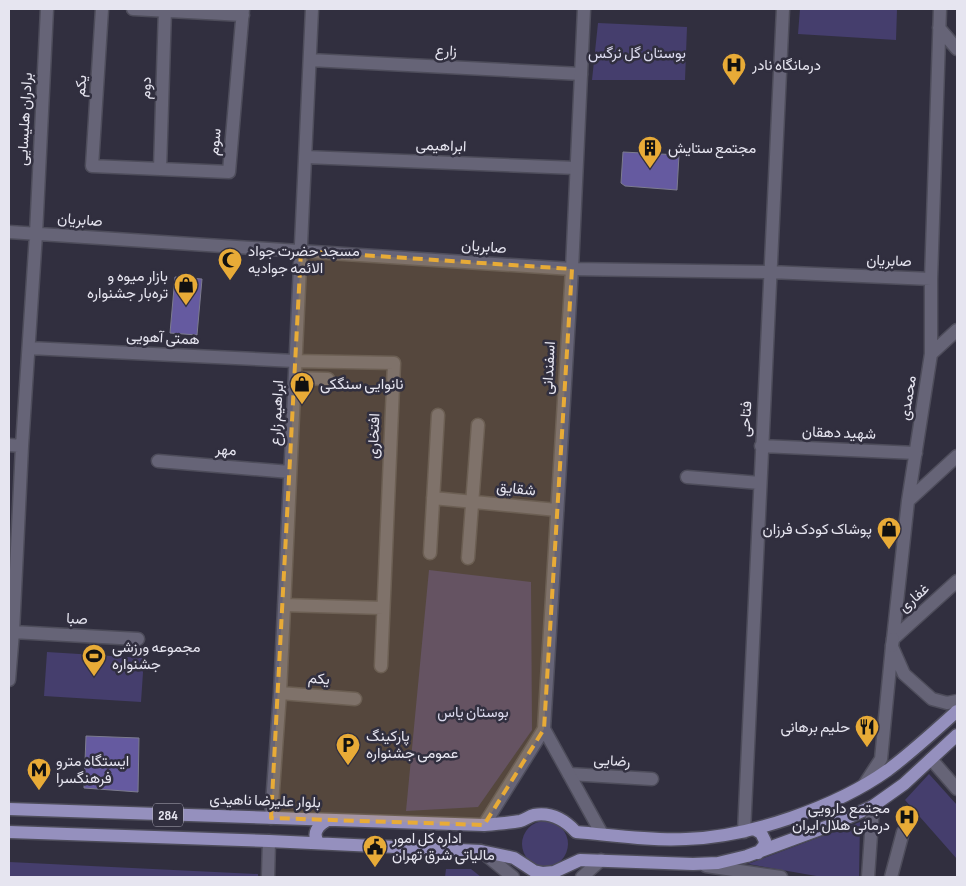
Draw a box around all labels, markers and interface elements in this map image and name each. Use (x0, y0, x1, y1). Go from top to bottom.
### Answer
street label: زارع (434, 41, 457, 62)
park label: بوستان گل نرگس (588, 44, 686, 63)
hospital icon: درمانگاه نادر (721, 52, 747, 86)
place label: درمانگاه نادر (751, 56, 821, 75)
street label: برادران هلیسایی (13, 72, 37, 166)
street label: یکم (71, 74, 91, 98)
street label: دوم (136, 76, 156, 100)
street label: سوم (204, 127, 226, 156)
building icon: مجتمع ستایش (637, 135, 663, 169)
street label: ابراهیمی (415, 136, 467, 156)
place label: مجتمع ستایش (668, 139, 756, 159)
street label: صابریان (57, 209, 103, 231)
street label: صابریان (461, 236, 507, 258)
place label: مسجد حضرت جواد الائمه جوادیه (248, 242, 360, 278)
mosque icon: مسجد حضرت جواد الائمه جوادیه (217, 247, 243, 281)
street label: صابریان (866, 251, 912, 271)
place label: بازار میوه و تره‌بار جشنواره (87, 267, 168, 303)
shop icon: بازار میوه و تره‌بار جشنواره (173, 272, 199, 306)
street label: همتی آهویی (126, 327, 200, 349)
street label: اسفندانی (538, 341, 560, 395)
shop icon: نانوایی سنگکی (289, 371, 315, 405)
street label: محمدی (895, 374, 921, 422)
place label: نانوایی سنگکی (320, 375, 403, 394)
street label: ابراهیم زارع (266, 380, 289, 446)
street label: فتاحی (736, 400, 756, 438)
street label: افتخاری (364, 413, 384, 459)
street label: شهید دهقان (802, 422, 877, 444)
street label: مهر (214, 440, 237, 460)
street label: شقایق (495, 477, 537, 501)
shop icon: پوشاک کودک فرزان (876, 516, 902, 550)
place label: پوشاک کودک فرزان (763, 520, 872, 539)
street label: غفاری (895, 579, 933, 617)
street label: صبا (66, 609, 88, 629)
place label: مجموعه ورزشی جشنواره (112, 638, 201, 674)
sports icon: مجموعه ورزشی جشنواره (81, 643, 107, 677)
street label: یکم (307, 669, 331, 689)
park label: بوستان یاس (437, 703, 509, 722)
restaurant icon: حلیم برهانی (854, 714, 880, 748)
place label: حلیم برهانی (780, 718, 850, 737)
place label: پارکینگ عمومی جشنواره (366, 727, 459, 763)
parking icon: پارکینگ عمومی جشنواره (335, 732, 361, 766)
street label: رضایی (593, 751, 631, 771)
place label: ایستگاه مترو فرهنگسرا (56, 752, 129, 788)
metro station icon: ایستگاه مترو فرهنگسرا (26, 757, 52, 791)
street label: بلوار علیرضا ناهیدی (209, 790, 321, 812)
place label: مجتمع دارویی درمانی هلال ایران (792, 799, 890, 835)
road number: 284 (153, 804, 183, 826)
hospital icon: مجتمع دارویی درمانی هلال ایران (894, 804, 920, 838)
place label: اداره کل امور مالیاتی شرق تهران (391, 829, 495, 865)
public building icon: اداره کل امور مالیاتی شرق تهران (362, 834, 388, 868)

